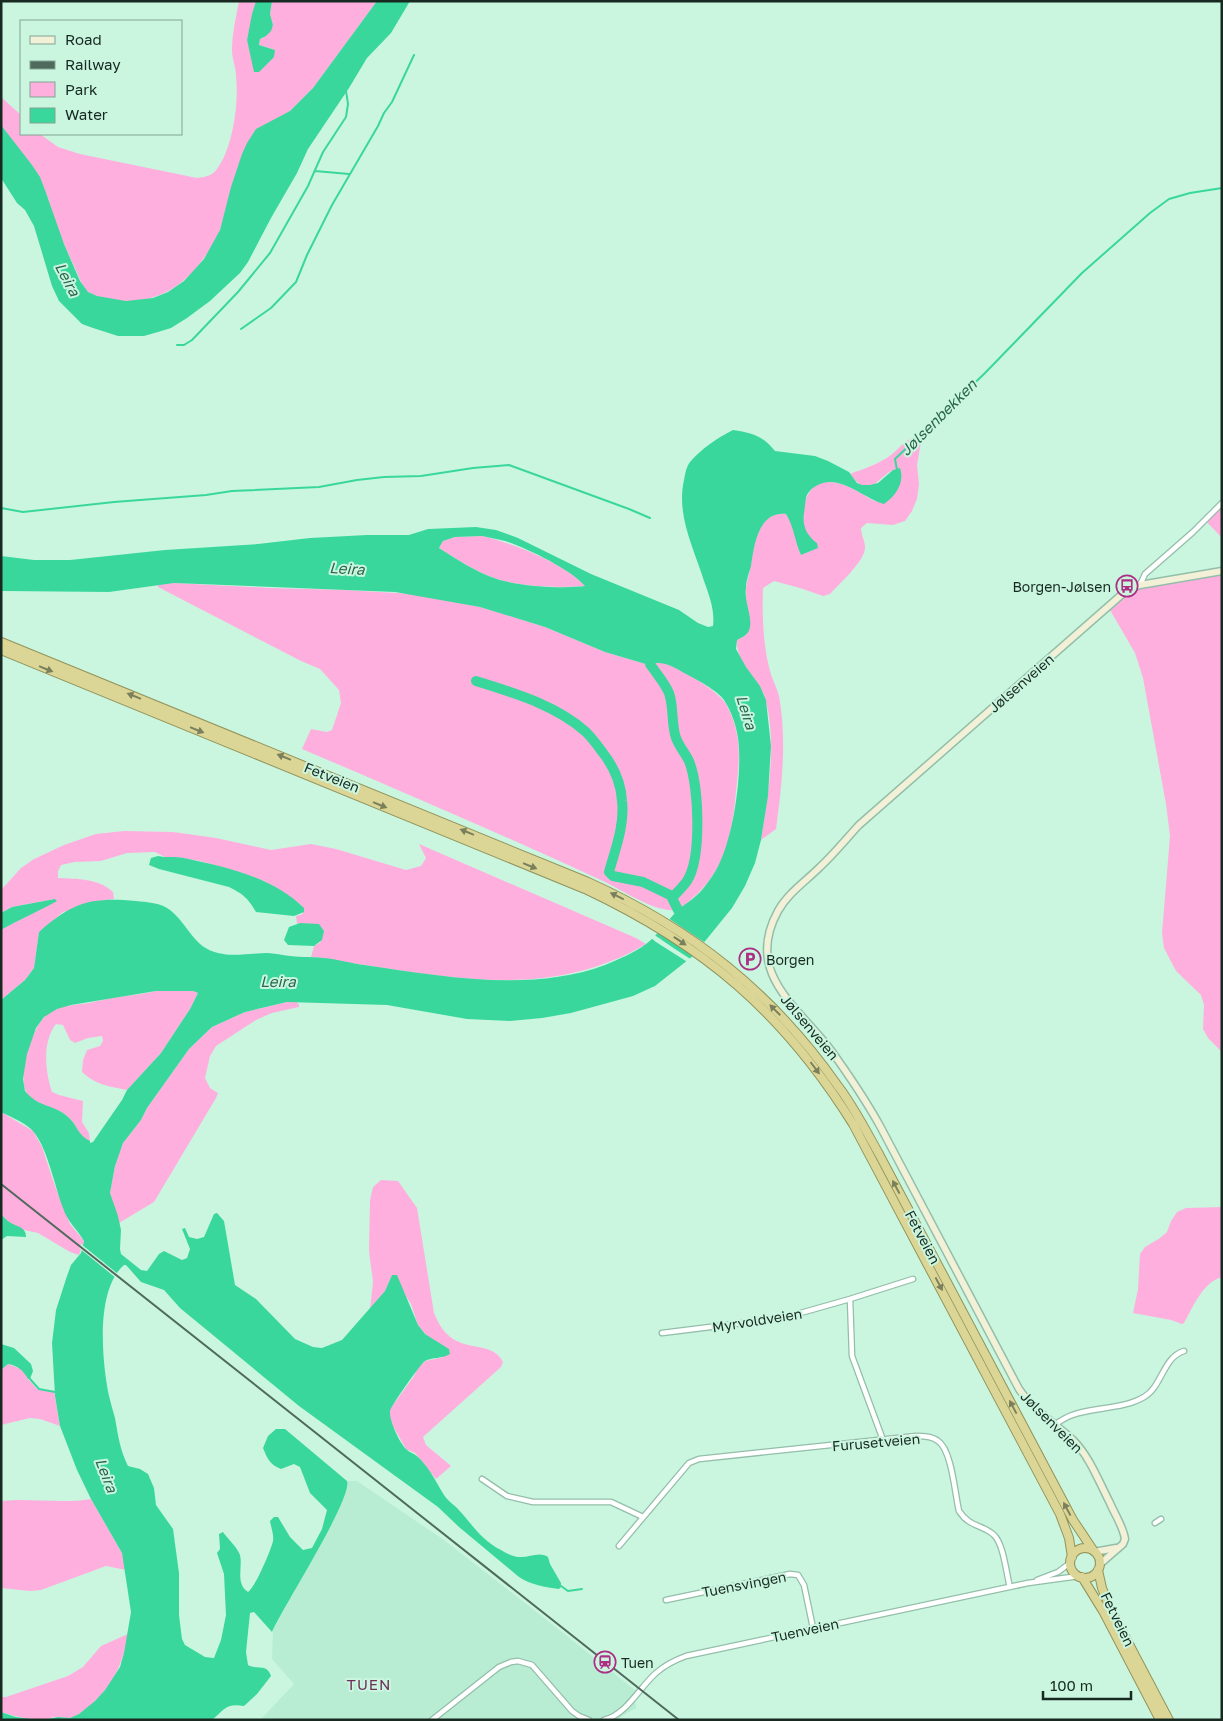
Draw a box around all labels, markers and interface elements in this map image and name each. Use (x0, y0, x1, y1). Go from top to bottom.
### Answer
legend (20, 20, 182, 135)
text: Road (65, 30, 102, 48)
text: Railway (65, 55, 121, 73)
text: Park (65, 80, 98, 98)
text: Water (65, 105, 108, 123)
water label: Leira (52, 259, 84, 299)
water label: Jølsenbekken (896, 375, 980, 459)
water label: Leira (329, 558, 366, 578)
bus stop icon: Borgen-Jølsen (1115, 574, 1139, 598)
place label: Borgen-Jølsen (1012, 578, 1111, 595)
street label: Jølsenveien (985, 650, 1057, 716)
one-way arrow (39, 666, 54, 673)
one-way arrow (126, 692, 141, 700)
water label: Leira (733, 692, 761, 732)
one-way arrow (190, 726, 205, 734)
one-way arrow (277, 753, 291, 761)
street label: Fetveien (302, 758, 362, 796)
one-way arrow (373, 801, 388, 809)
one-way arrow (459, 828, 474, 836)
one-way arrow (523, 863, 537, 871)
one-way arrow (609, 891, 624, 900)
one-way arrow (673, 936, 687, 946)
parking icon: Borgen (738, 947, 762, 971)
place label: Borgen (766, 951, 814, 968)
water label: Leira (260, 972, 296, 990)
street label: Jølsenveien (778, 991, 842, 1063)
one-way arrow (770, 1004, 782, 1016)
one-way arrow (809, 1061, 820, 1074)
one-way arrow (892, 1179, 900, 1194)
street label: Fetveien (902, 1207, 944, 1267)
one-way arrow (935, 1277, 943, 1292)
street label: Myrvoldveien (711, 1304, 803, 1336)
street label: Jølsenveien (1017, 1387, 1087, 1457)
one-way arrow (1009, 1401, 1018, 1414)
street label: Furusetveien (831, 1430, 921, 1454)
water label: Leira (92, 1455, 122, 1495)
one-way arrow (1063, 1502, 1071, 1516)
street label: Tuensvingen (700, 1567, 788, 1601)
street label: Fetveien (1098, 1589, 1138, 1649)
street label: Tuenveien (770, 1615, 840, 1645)
station icon: Tuen (593, 1650, 617, 1674)
place label: Tuen (621, 1654, 654, 1671)
scale bar (1043, 1668, 1130, 1700)
district label: TUEN (347, 1675, 391, 1693)
text: 100 m (1050, 1676, 1093, 1694)

